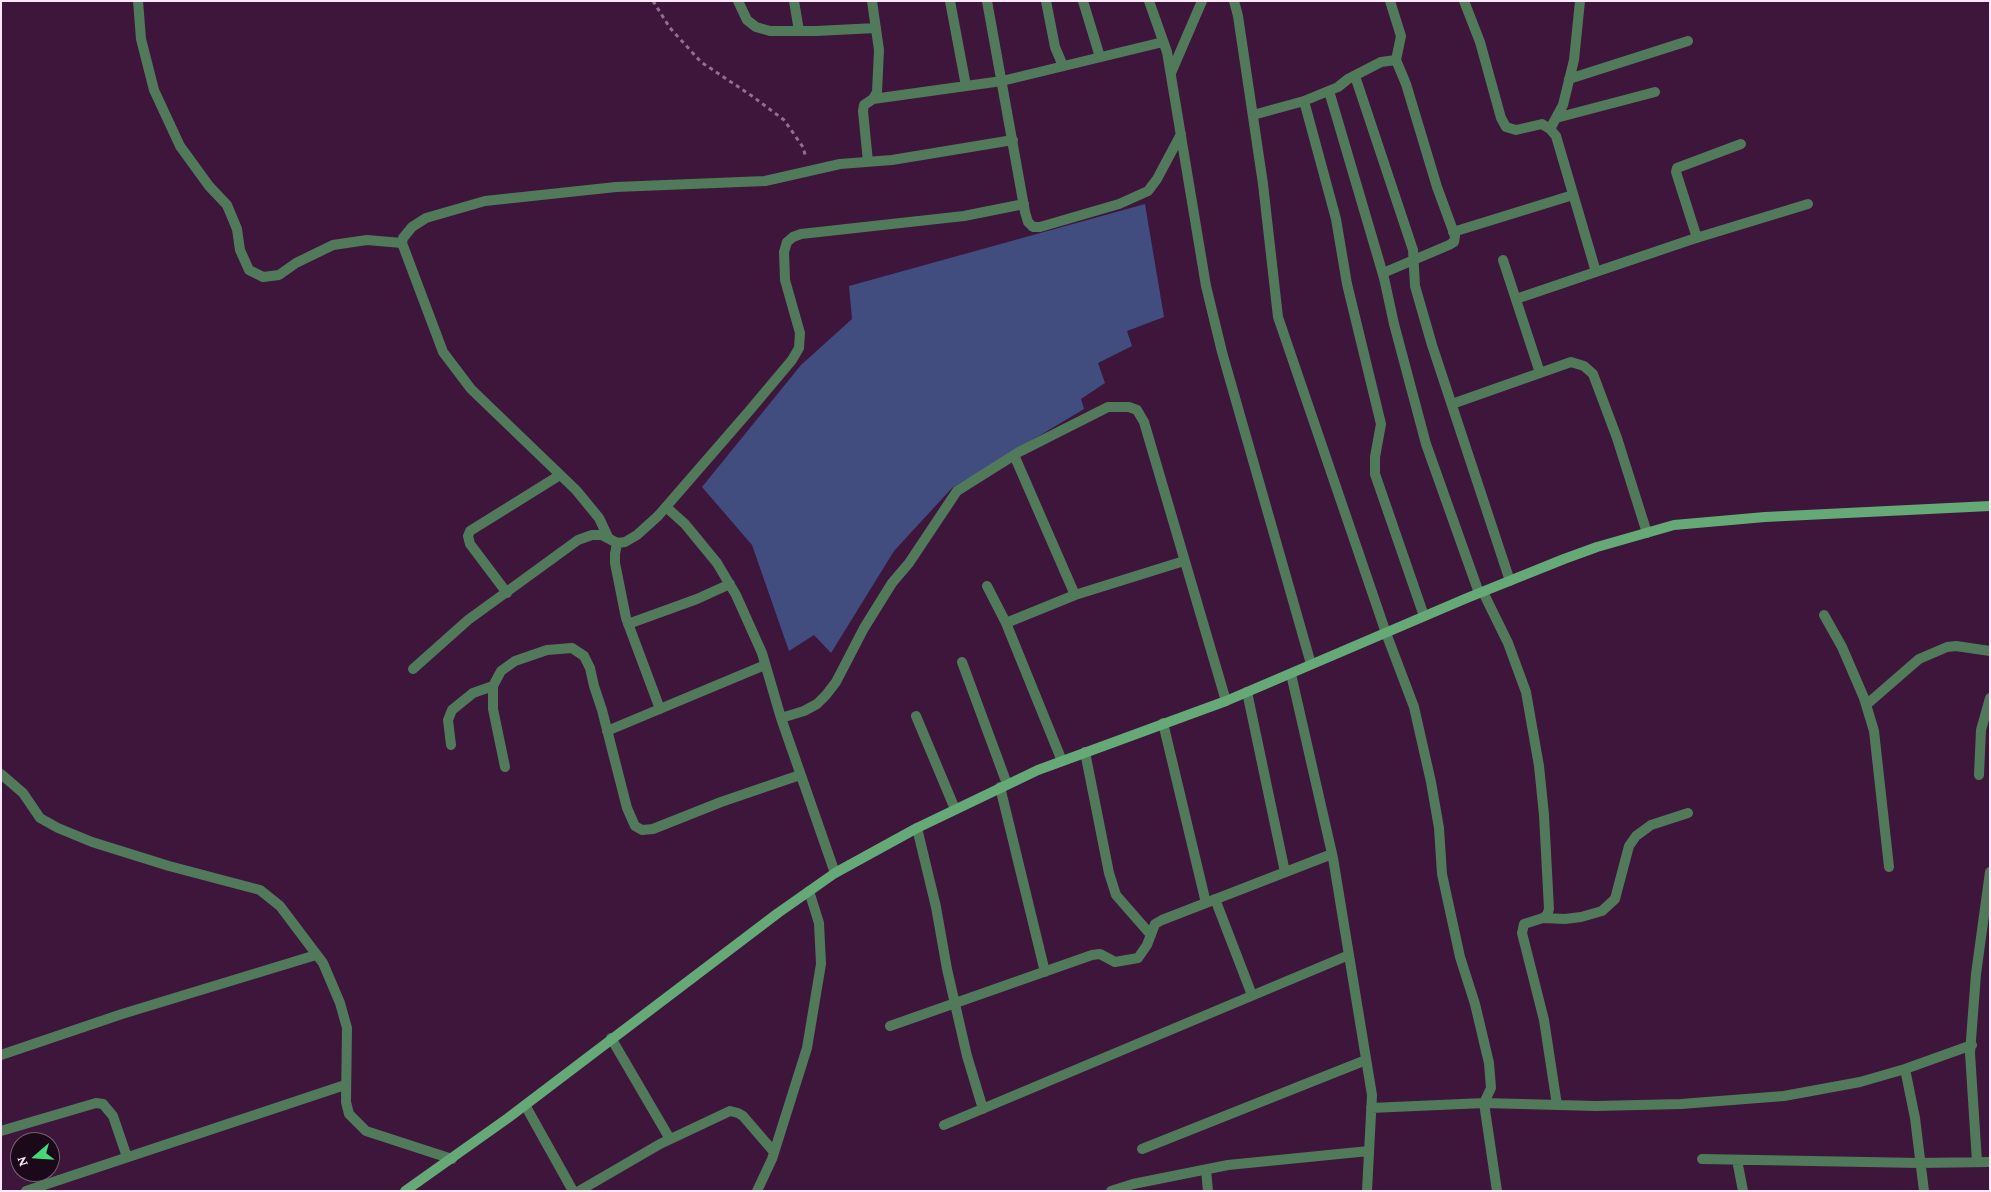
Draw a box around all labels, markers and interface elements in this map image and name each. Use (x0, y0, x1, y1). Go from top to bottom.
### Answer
north arrow (10, 1132, 60, 1182)
text: N (13, 1154, 31, 1169)

